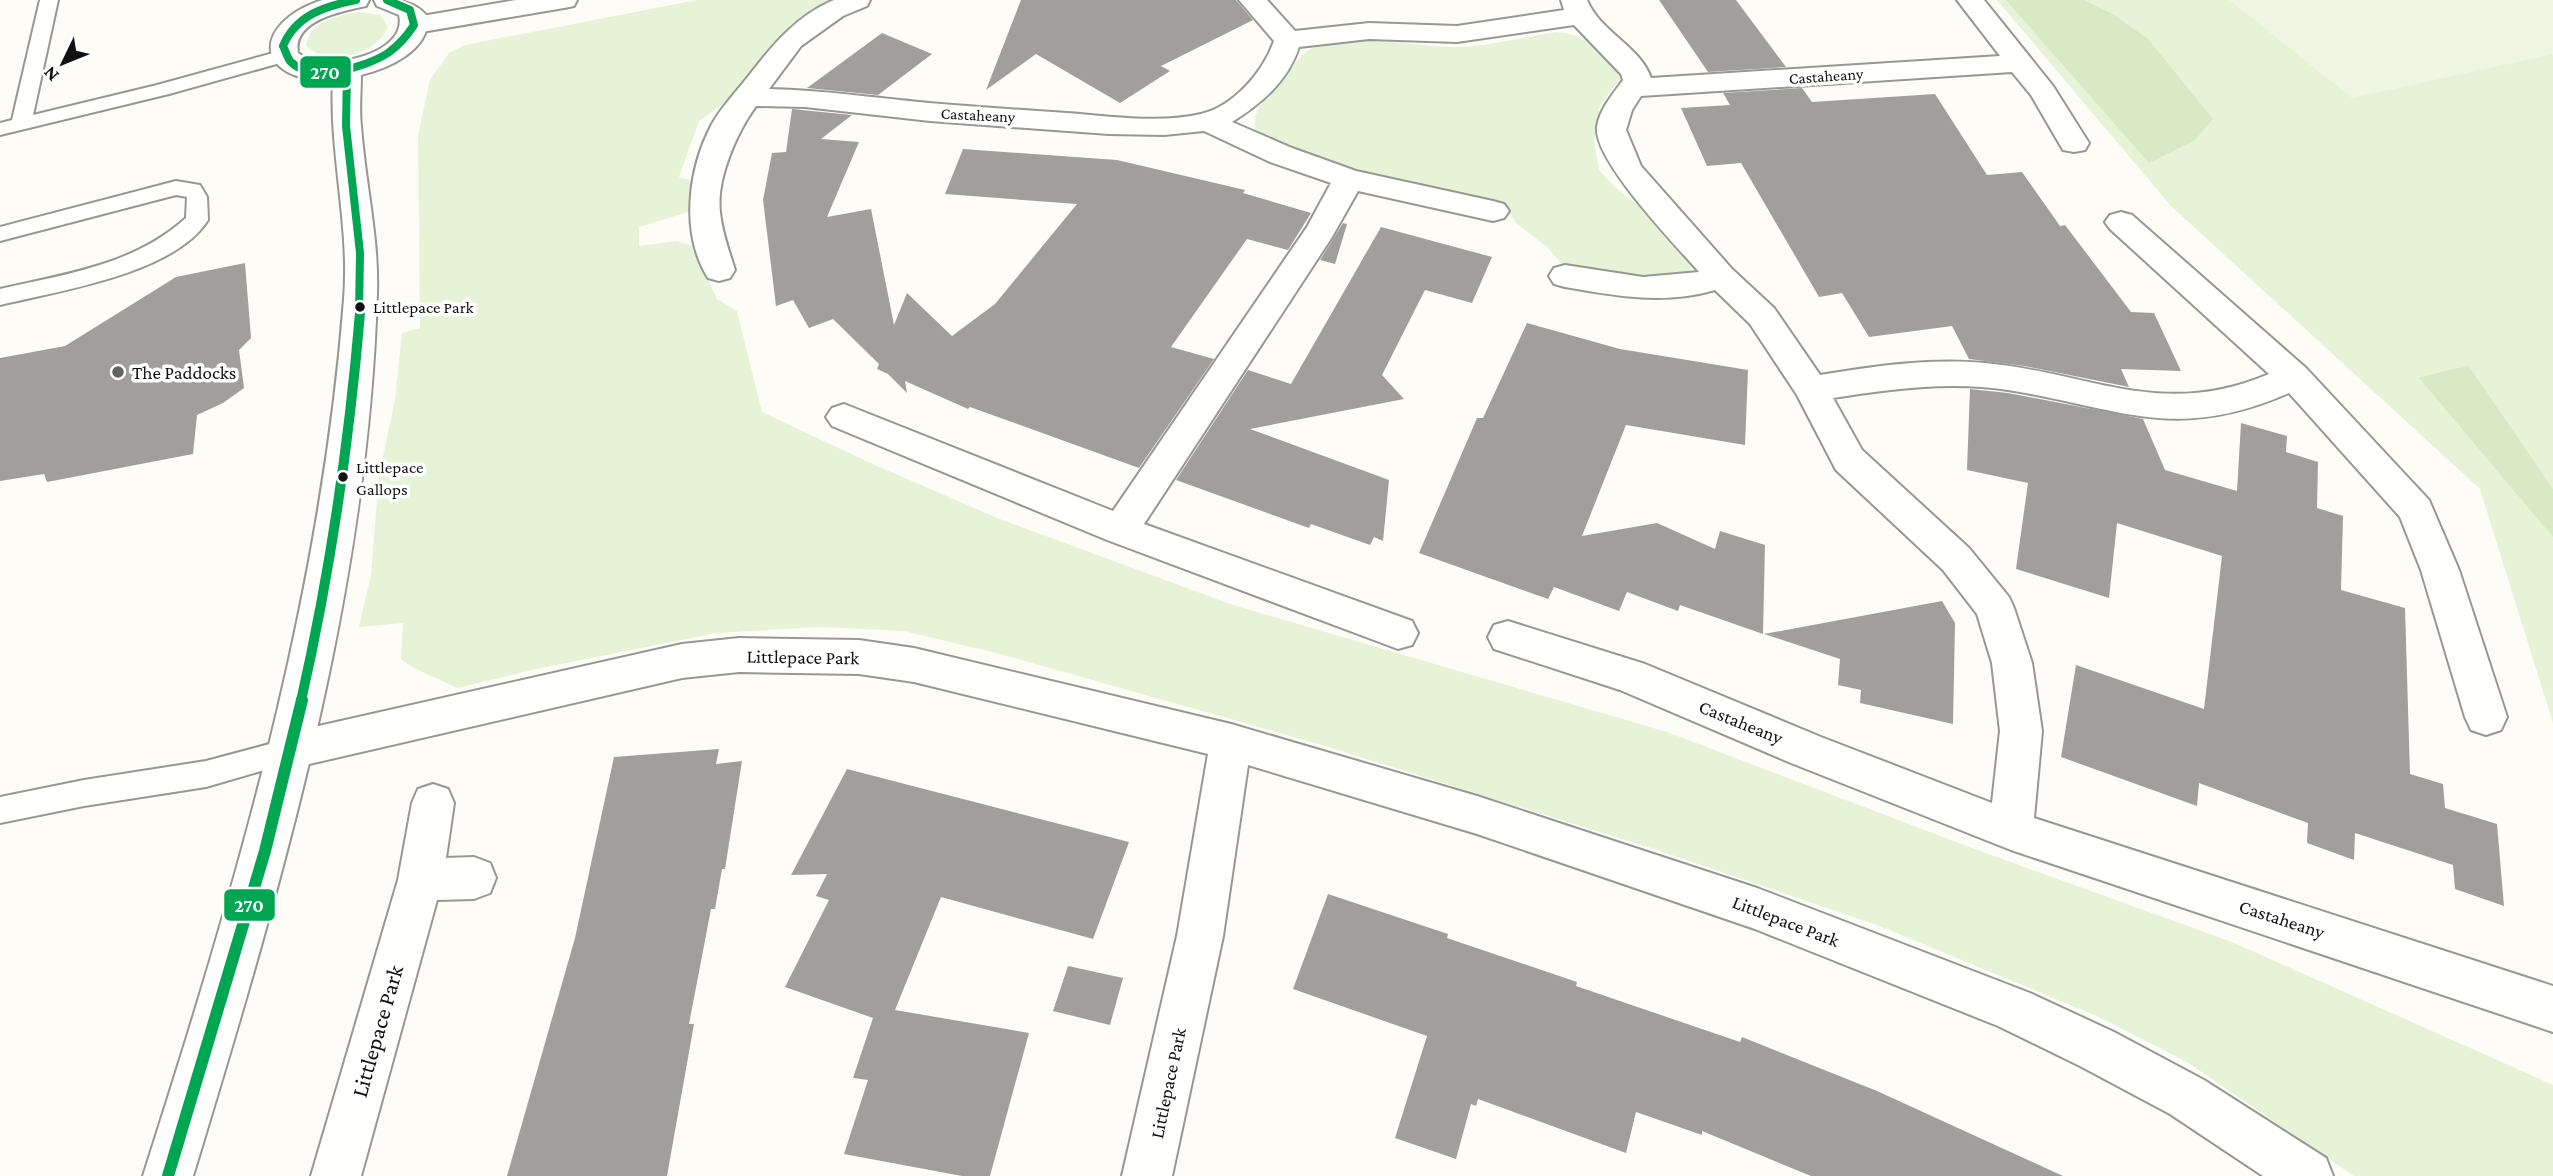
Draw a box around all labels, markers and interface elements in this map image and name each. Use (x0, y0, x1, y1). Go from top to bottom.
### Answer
north arrow (28, 28, 98, 98)
line badge: 270 (299, 55, 352, 89)
text: N (39, 62, 63, 86)
text: 270 (310, 62, 340, 83)
street label: Castaheany (1788, 65, 1865, 88)
street label: Castaheany (940, 105, 1016, 126)
place label: Littlepace Park (373, 298, 475, 317)
marker: Littlepace Park (353, 300, 367, 314)
place label: The Paddocks (132, 362, 236, 383)
marker: The Paddocks (110, 364, 126, 380)
place label: Littlepace Gallops (356, 458, 423, 499)
marker: Littlepace Gallops (336, 470, 350, 484)
street label: Littlepace Park (747, 646, 860, 668)
street label: Castaheany (1696, 696, 1786, 748)
line badge: 270 (223, 888, 276, 922)
street label: Littlepace Park (1730, 891, 1843, 951)
text: 270 (234, 895, 264, 916)
street label: Castaheany (2237, 895, 2328, 943)
street label: Littlepace Park (346, 962, 408, 1100)
street label: Littlepace Park (1146, 1025, 1190, 1140)

